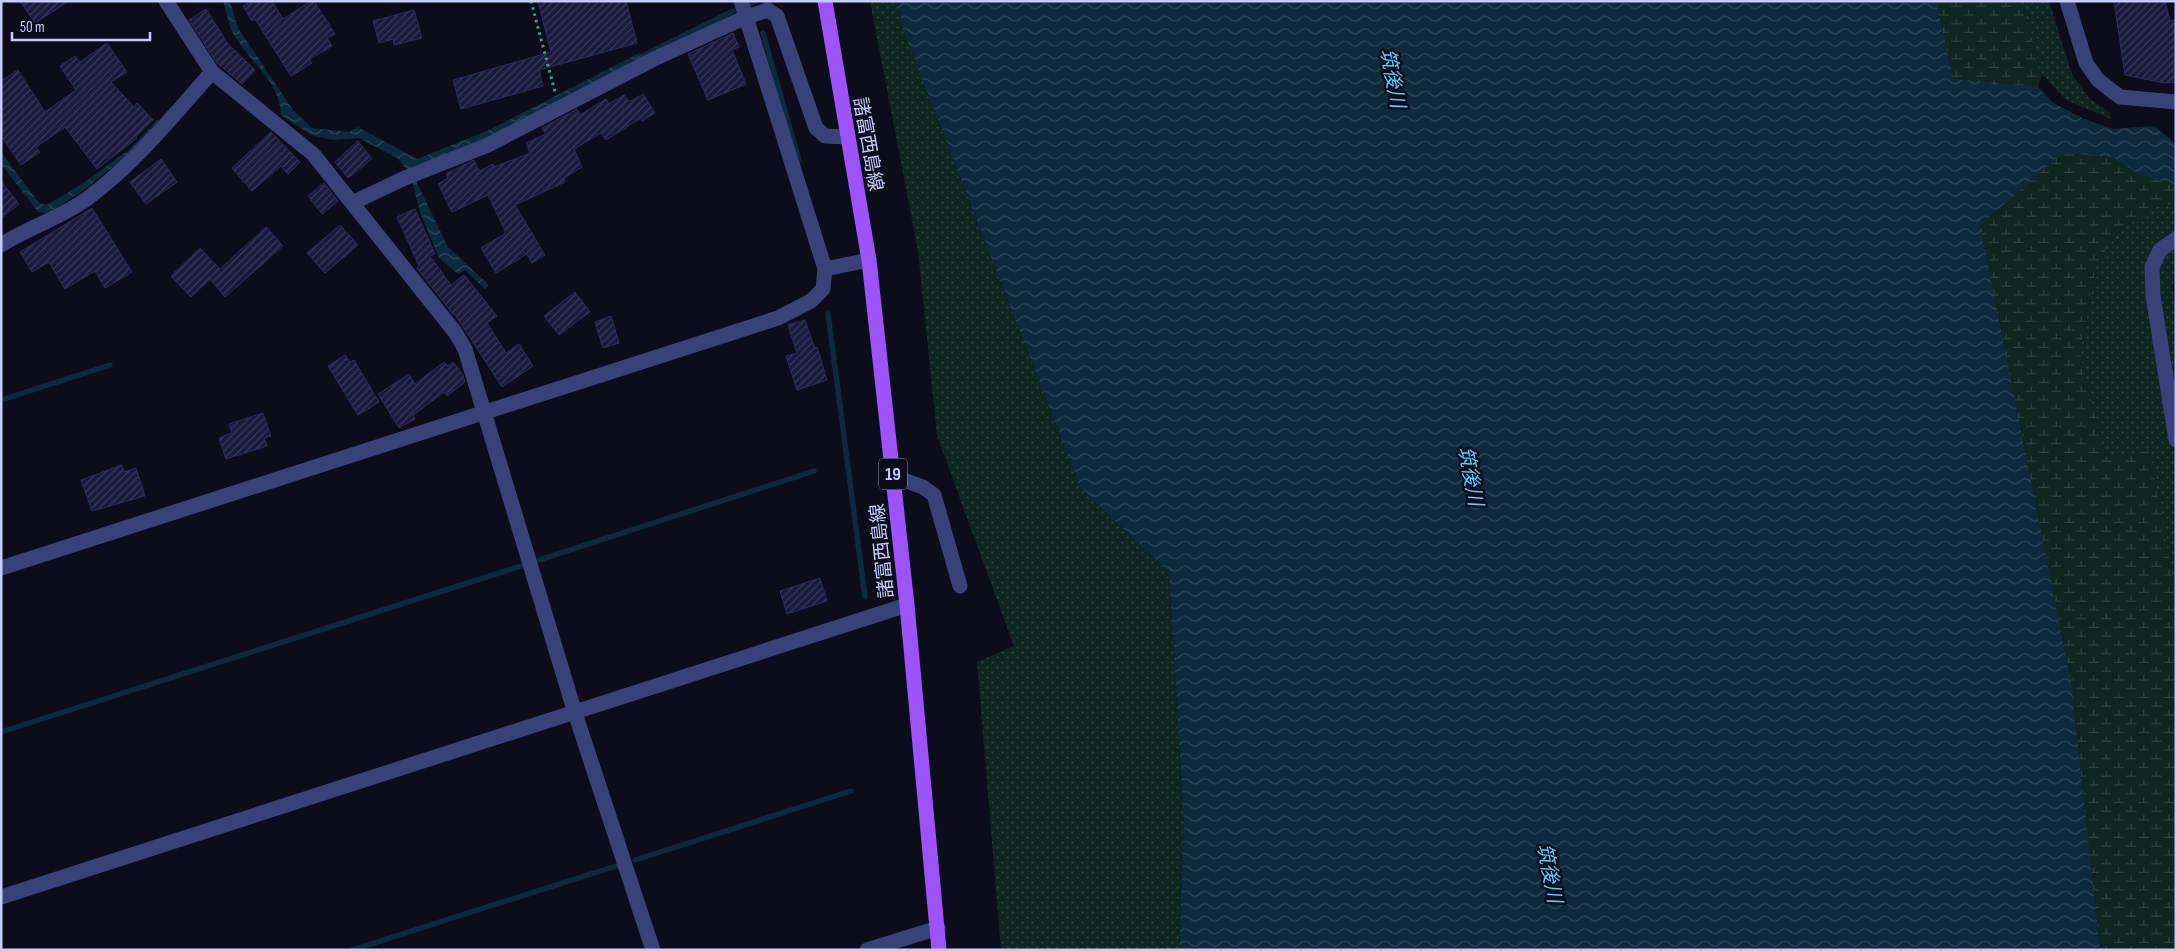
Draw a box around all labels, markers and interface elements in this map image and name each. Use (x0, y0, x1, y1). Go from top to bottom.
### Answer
scale bar (12, 10, 150, 42)
text: 50 m (20, 18, 45, 37)
water label: 筑後川 (1375, 46, 1410, 112)
street label: 諸富西島線 (848, 95, 887, 193)
water label: 筑後川 (1453, 444, 1488, 510)
road number: 19 (879, 458, 907, 489)
street label: 諸富西島線 (866, 502, 899, 599)
water label: 筑後川 (1532, 841, 1567, 907)

